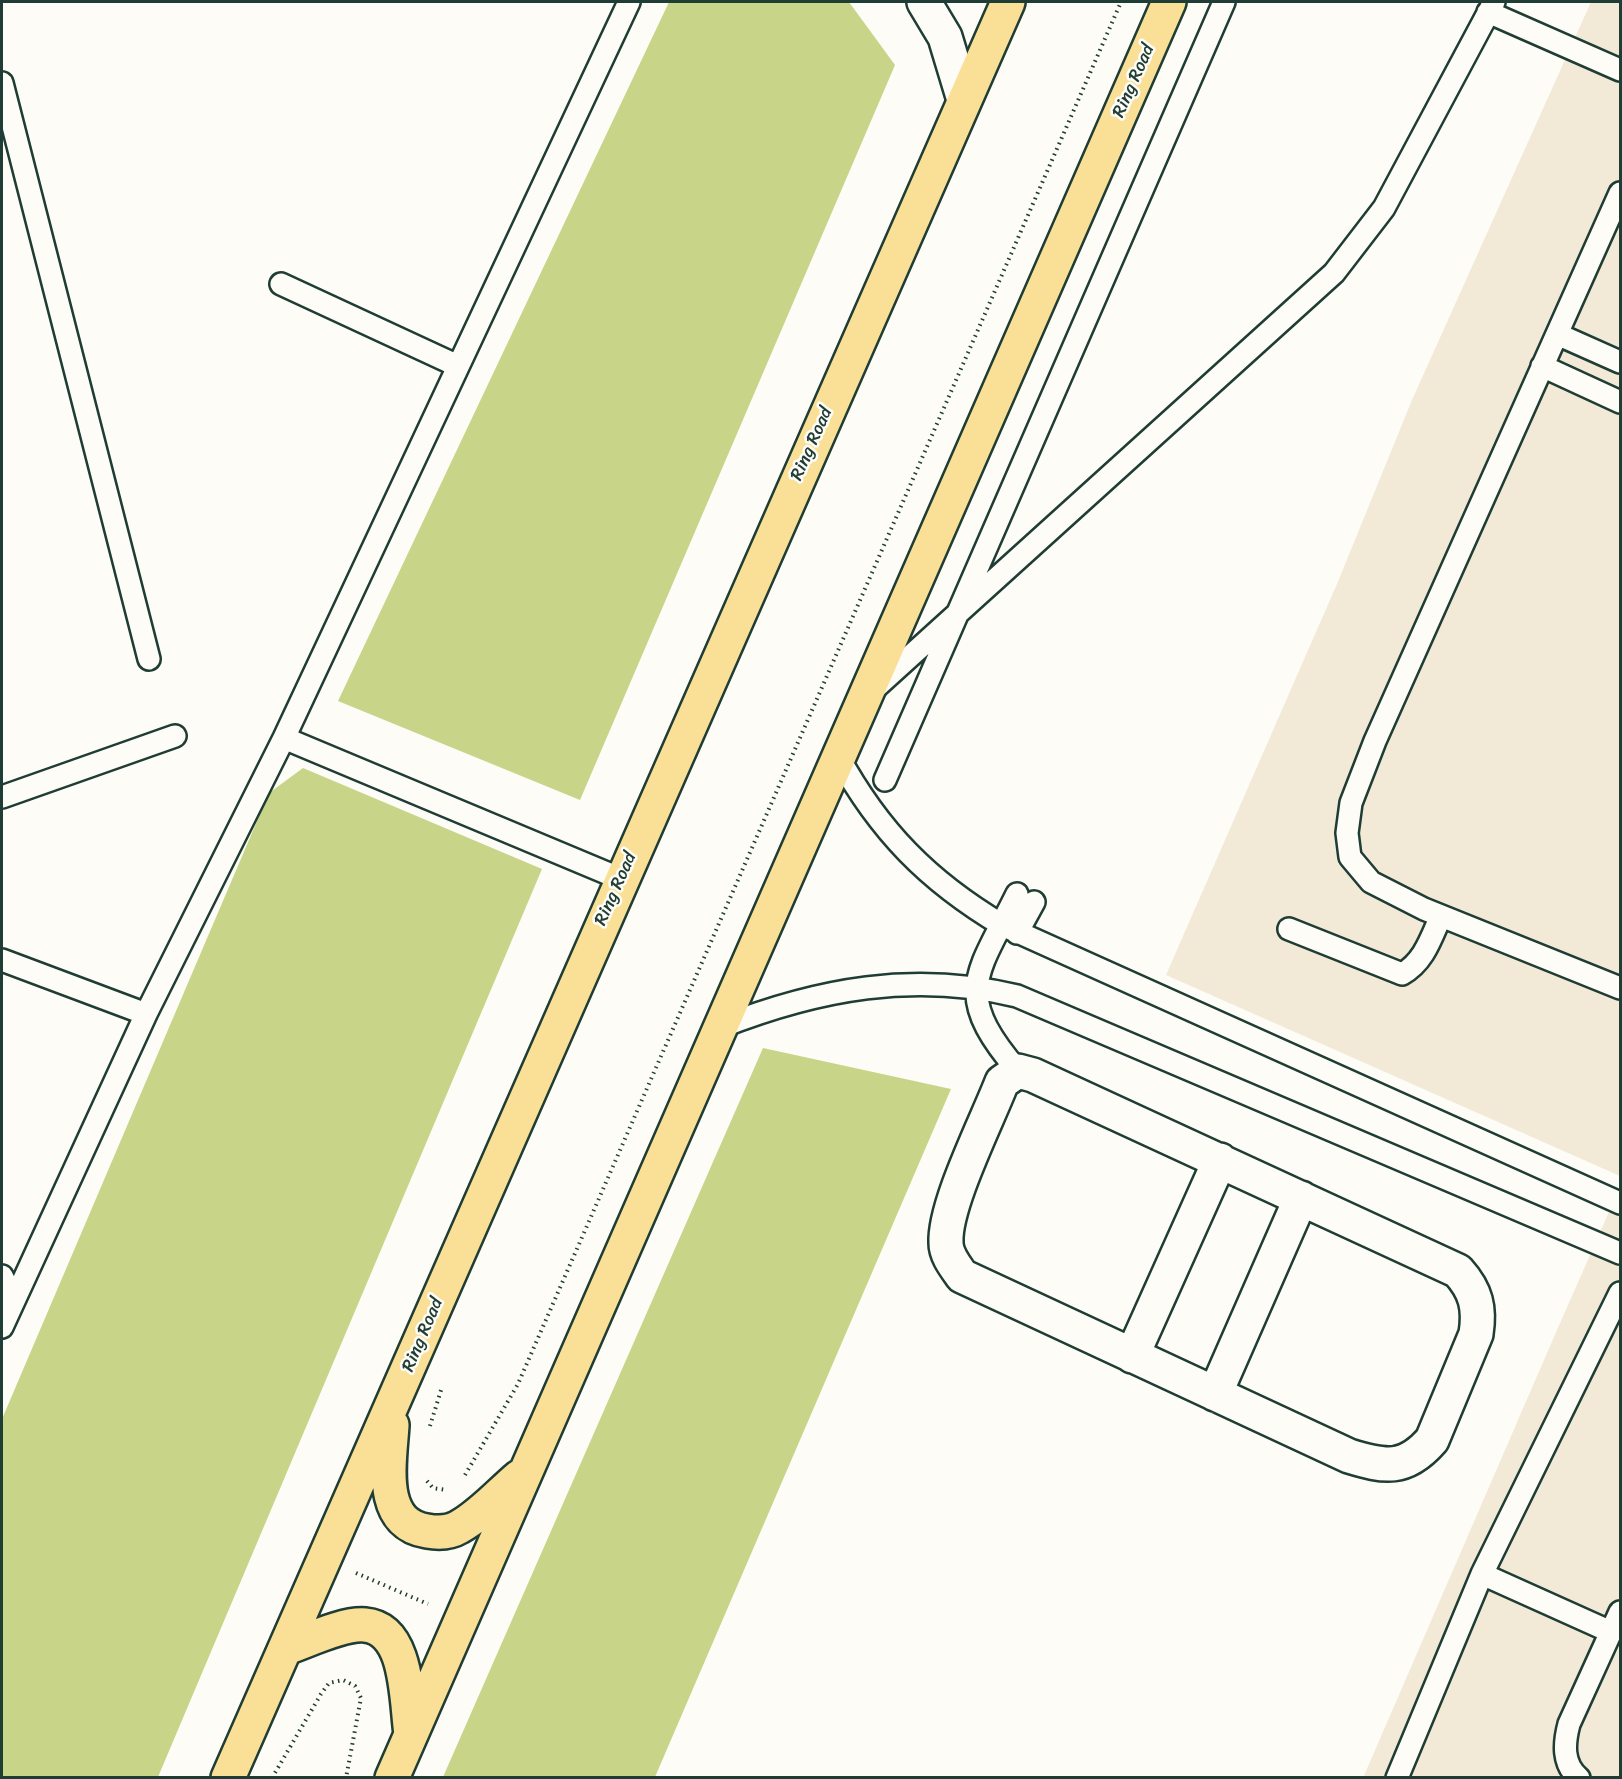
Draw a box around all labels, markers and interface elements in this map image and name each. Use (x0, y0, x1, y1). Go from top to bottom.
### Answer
street label: Ring Road (1108, 41, 1160, 121)
street label: Ring Road (786, 404, 838, 484)
street label: Ring Road (590, 849, 642, 929)
street label: Ring Road (398, 1295, 448, 1375)

